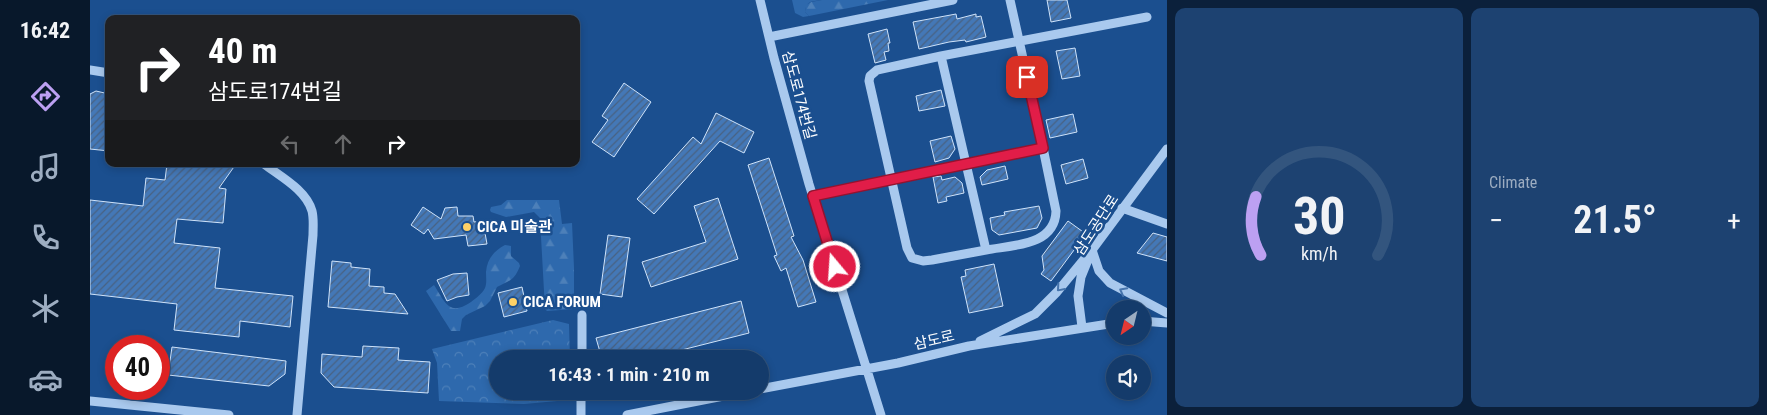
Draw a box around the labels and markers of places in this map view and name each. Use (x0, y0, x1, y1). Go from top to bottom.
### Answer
pin (1006, 56, 1048, 98)
place label: CICA 미술관 (477, 218, 552, 236)
marker: CICA 미술관 (461, 221, 473, 233)
place label: CICA FORUM (523, 293, 601, 311)
marker: CICA FORUM (507, 296, 519, 308)

